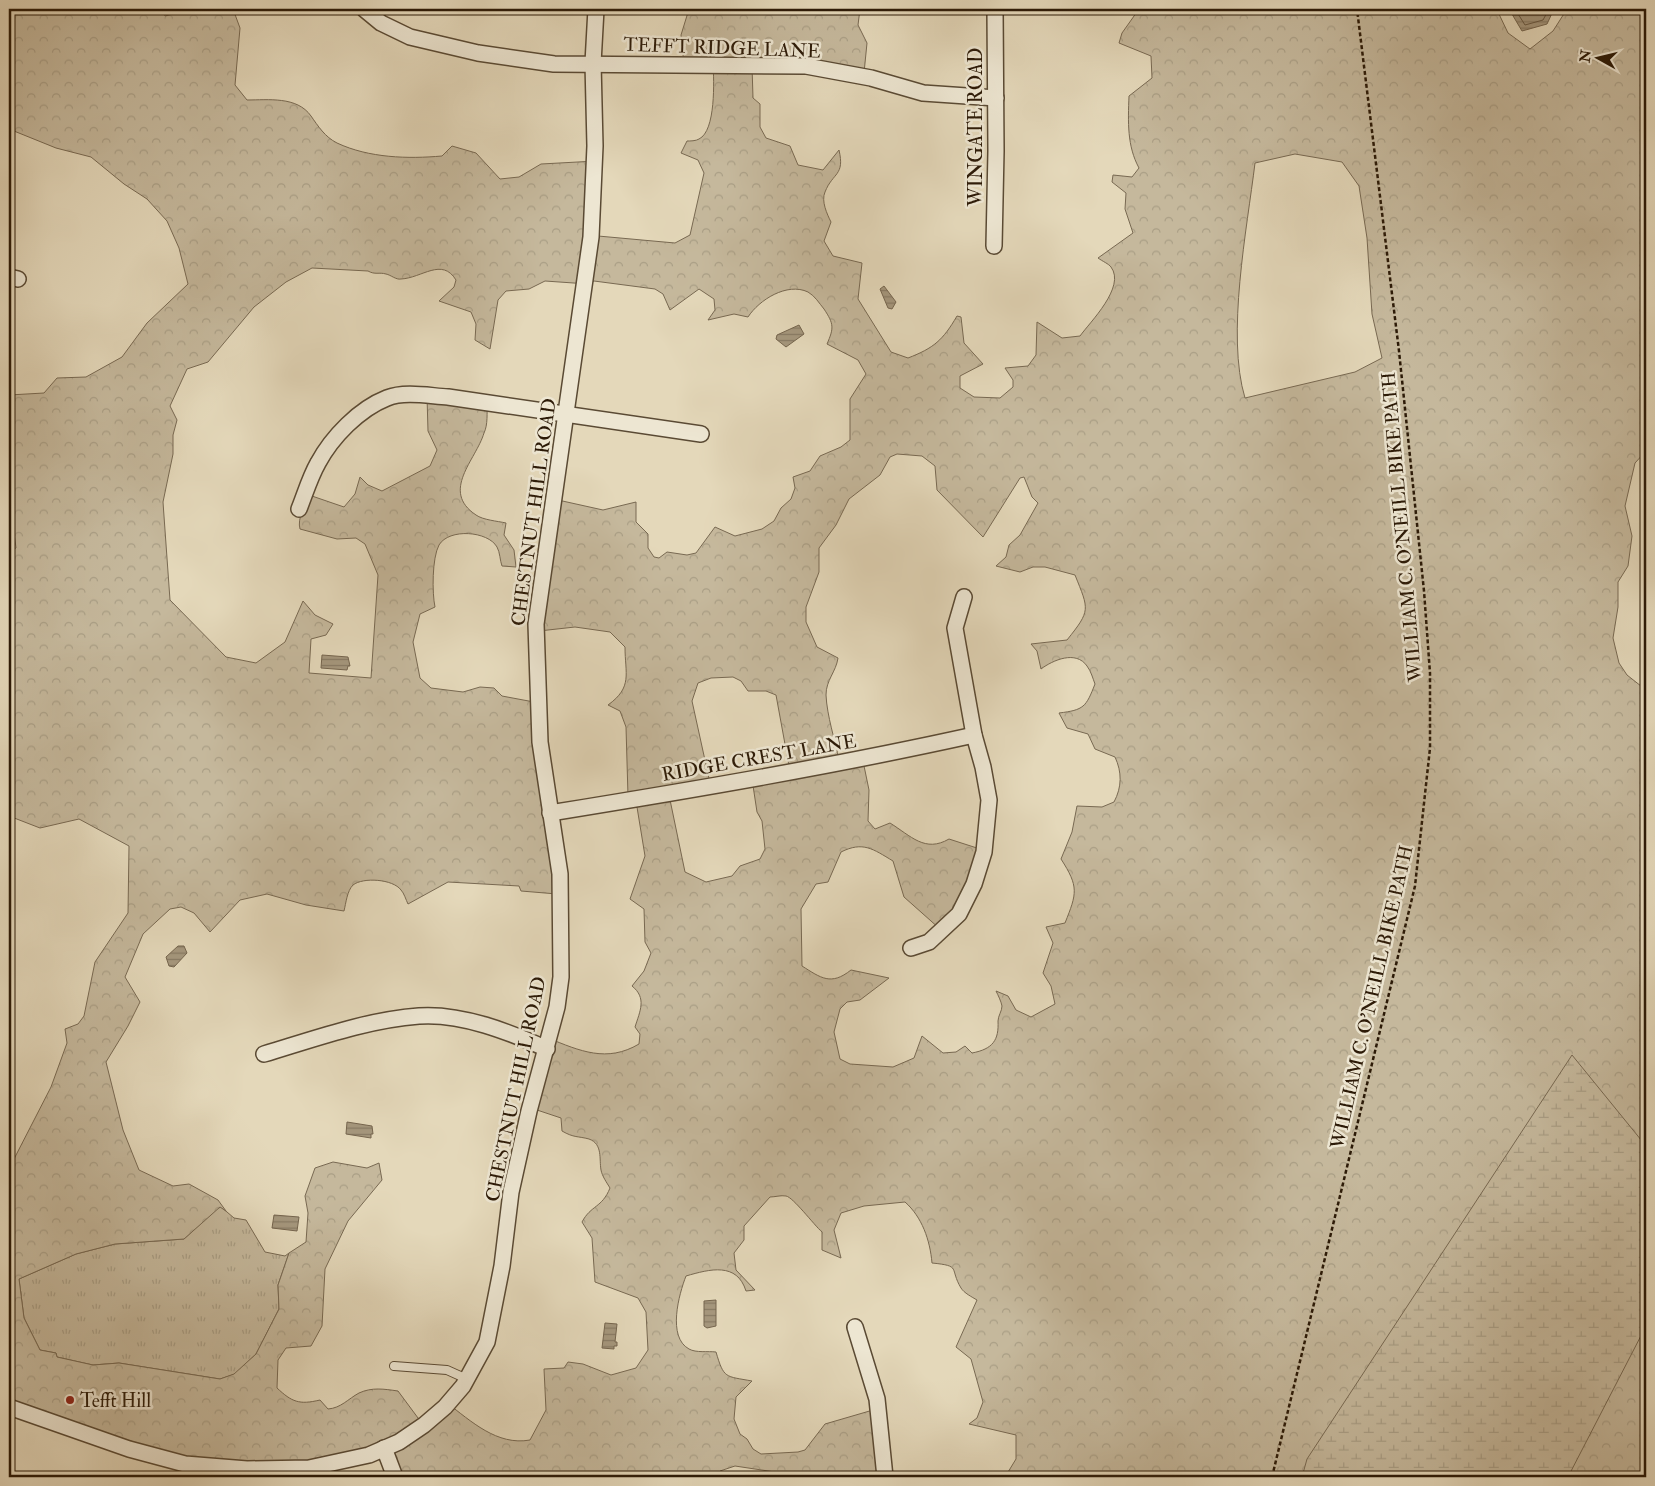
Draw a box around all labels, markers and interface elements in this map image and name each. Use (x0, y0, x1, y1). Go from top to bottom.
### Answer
north arrow (1572, 32, 1622, 82)
street label: TEFFT RIDGE LANE (623, 33, 821, 63)
street label: WINGATE ROAD (964, 48, 988, 208)
text: N (1576, 48, 1595, 65)
street label: WILLIAM C. O'NEILL BIKE PATH (1376, 371, 1428, 684)
street label: CHESTNUT HILL ROAD (506, 397, 562, 628)
street label: RIDGE CREST LANE (660, 729, 859, 787)
street label: WILLIAM C. O'NEILL BIKE PATH (1325, 843, 1419, 1152)
street label: CHESTNUT HILL ROAD (480, 974, 552, 1204)
place label: Tefft Hill (80, 1389, 151, 1413)
marker: Tefft Hill (64, 1394, 76, 1406)

